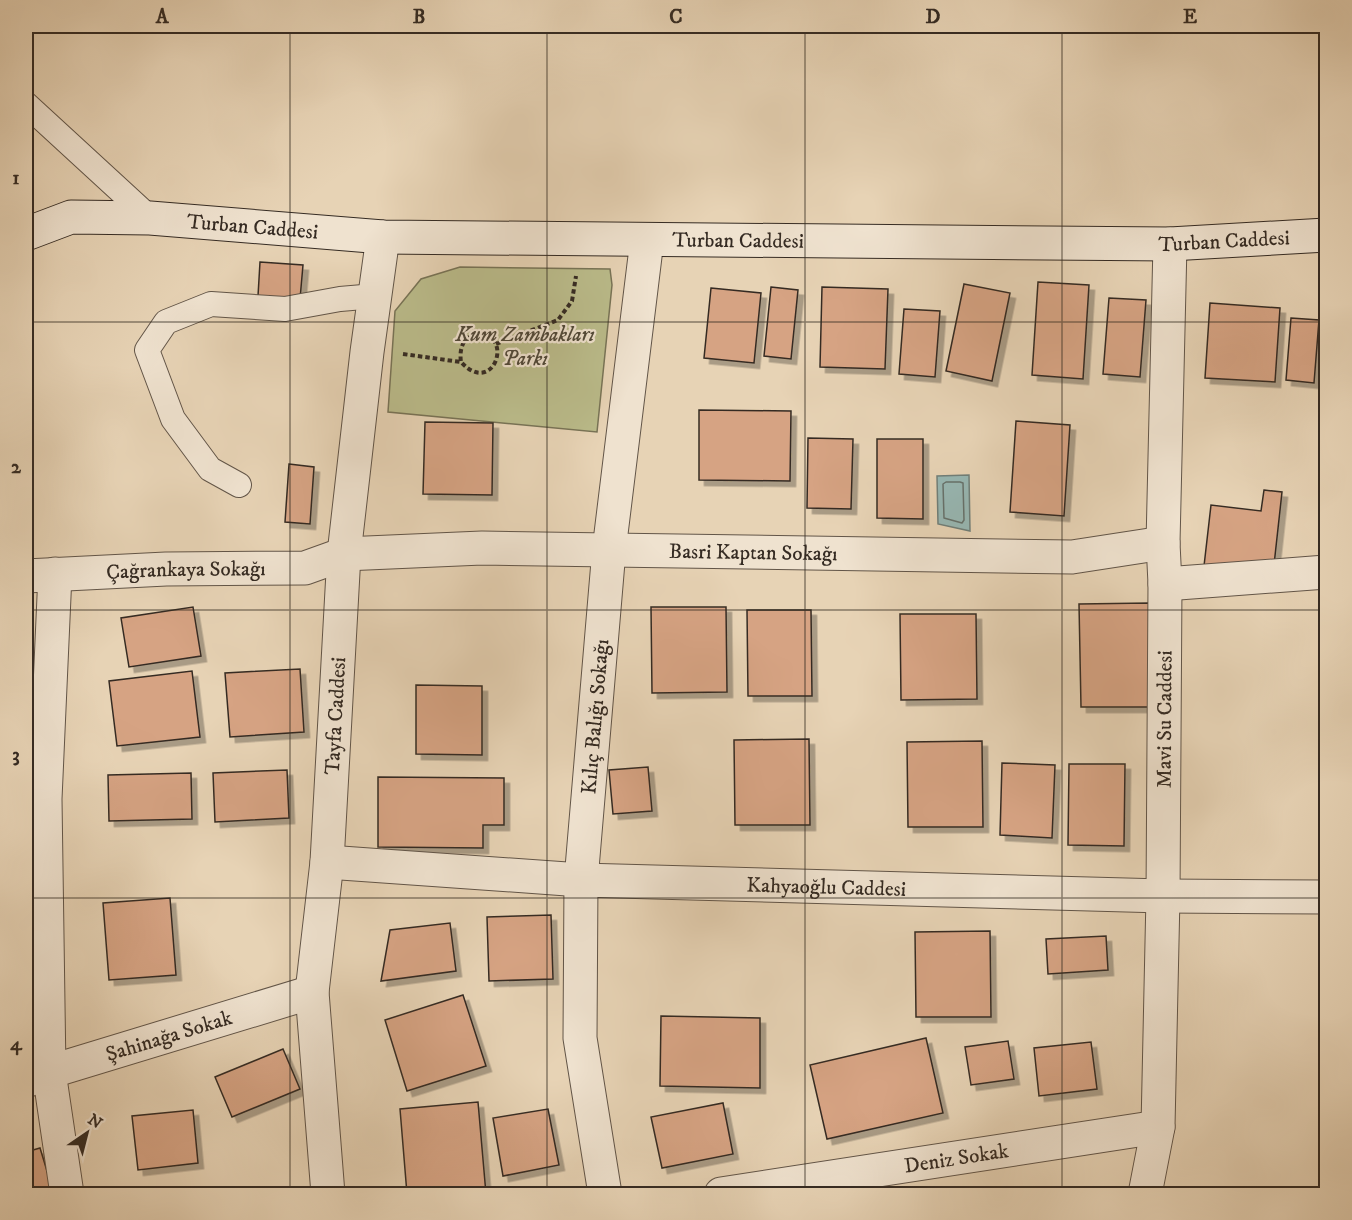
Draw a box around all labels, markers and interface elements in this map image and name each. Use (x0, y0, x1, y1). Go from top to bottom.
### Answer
text: A (155, 5, 170, 30)
text: B (413, 5, 425, 30)
text: C (669, 5, 683, 30)
text: D (926, 5, 941, 30)
text: E (1183, 5, 1197, 30)
text: 1 (12, 166, 20, 191)
street label: Turban Caddesi (186, 209, 319, 246)
street label: Turban Caddesi (1158, 225, 1290, 258)
street label: Turban Caddesi (672, 228, 804, 255)
park label: Kum Zambakları Parkı (454, 322, 595, 372)
text: 2 (11, 455, 22, 480)
street label: Basri Kaptan Sokağı (669, 539, 838, 567)
street label: Çağrankaya Sokağı (105, 556, 266, 586)
street label: Kılıç Balığı Sokağı (576, 638, 615, 795)
street label: Mavi Su Caddesi (1152, 650, 1179, 788)
street label: Tayfa Caddesi (320, 656, 352, 775)
text: 3 (12, 743, 20, 768)
street label: Kahyaoğlu Caddesi (746, 873, 906, 903)
street label: Şahinağa Sokak (103, 1005, 236, 1068)
text: 4 (10, 1032, 23, 1057)
north arrow (57, 1103, 117, 1163)
text: N (84, 1110, 106, 1133)
street label: Deniz Sokak (902, 1138, 1011, 1180)

